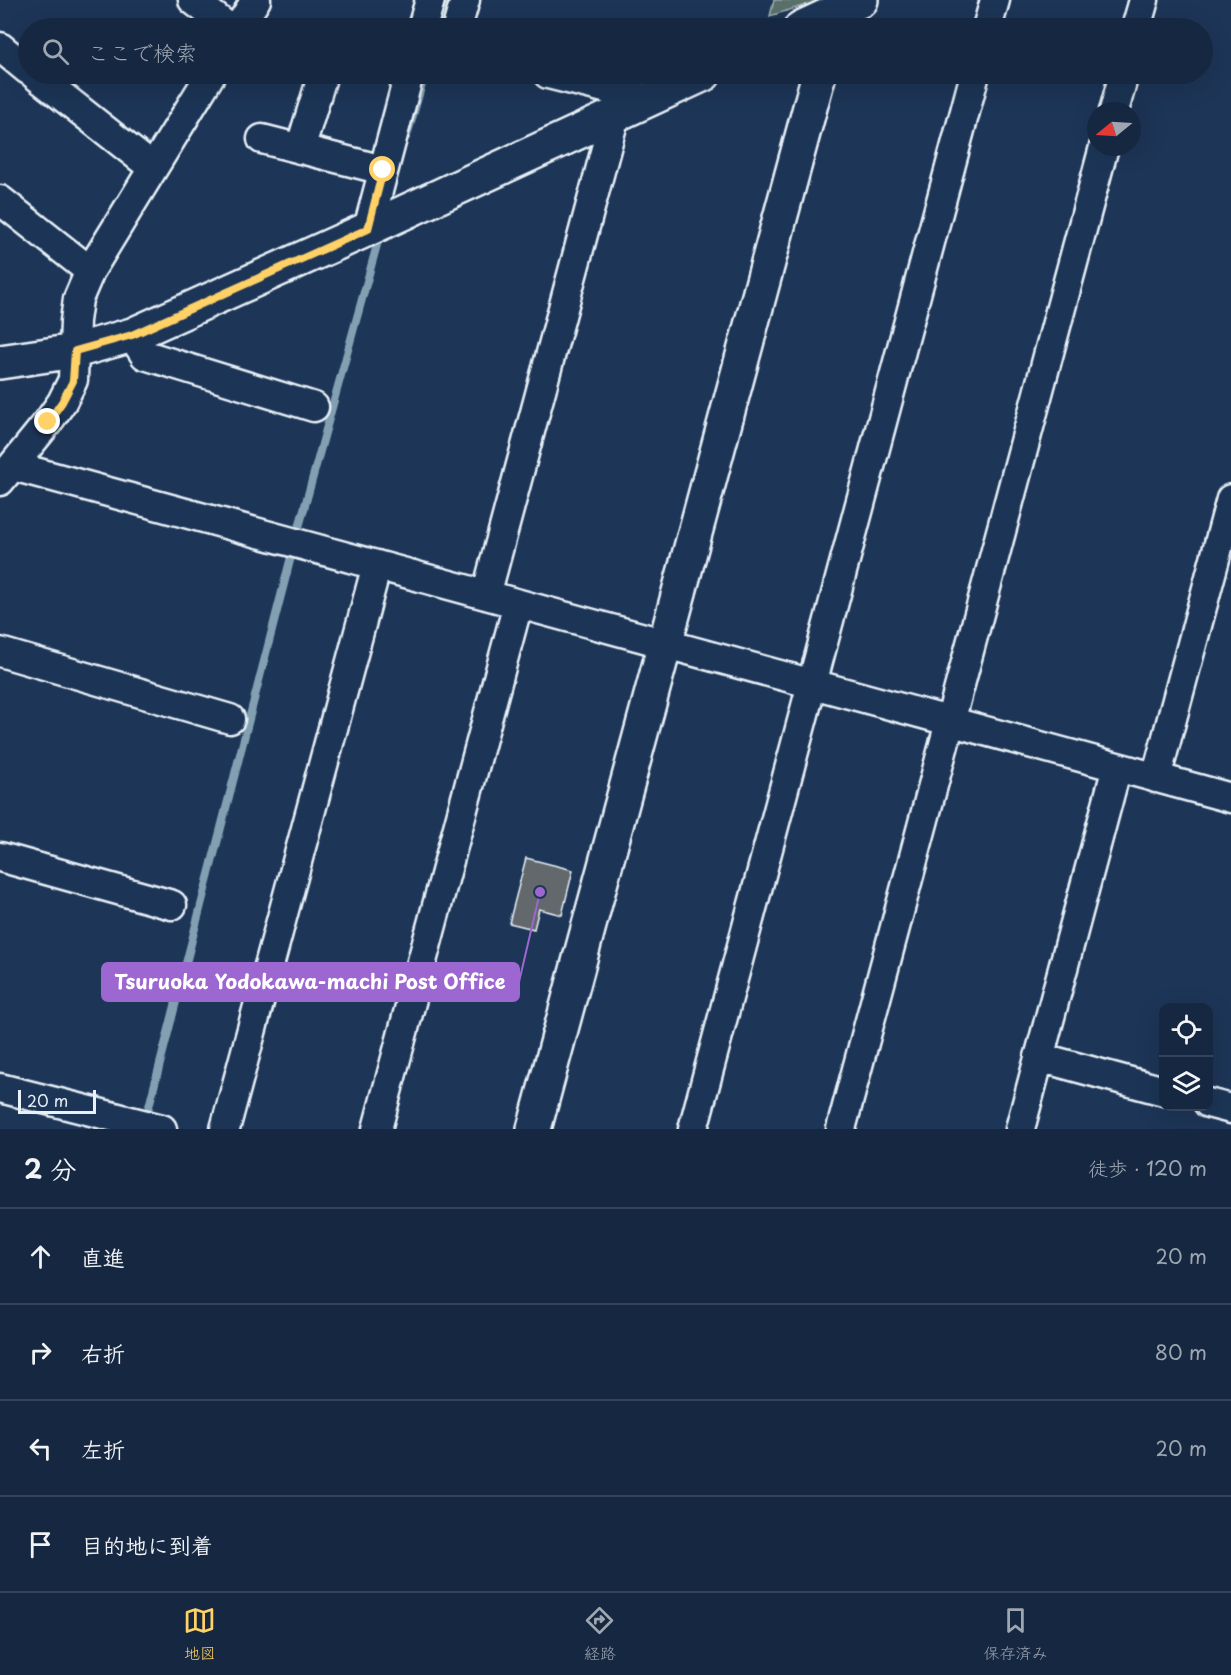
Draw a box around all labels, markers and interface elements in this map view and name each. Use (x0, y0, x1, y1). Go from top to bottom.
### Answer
search box (18, 18, 1213, 84)
icon: search (39, 35, 72, 68)
text: ここで検索 (87, 35, 197, 68)
north arrow (1087, 102, 1141, 156)
route start (369, 156, 395, 182)
route end (34, 408, 60, 434)
callout: Tsuruoka Yodokawa-machi Post Office (102, 963, 519, 1001)
text: Tsuruoka Yodokawa-machi Post Office (114, 966, 506, 996)
map controls (1159, 1003, 1213, 1111)
button: locate (1159, 1003, 1213, 1057)
button: layers (1159, 1057, 1213, 1111)
scale bar (18, 1087, 96, 1114)
text: 20 m (27, 1088, 68, 1112)
text: 2 分 (24, 1149, 77, 1188)
text: 徒歩 · 120 m (1088, 1153, 1207, 1183)
icon: ahead (24, 1240, 57, 1273)
text: 直進 (81, 1240, 125, 1273)
text: 20 m (1155, 1241, 1207, 1271)
icon: right (24, 1336, 57, 1369)
text: 右折 (81, 1336, 125, 1369)
text: 80 m (1155, 1337, 1207, 1367)
icon: left (24, 1432, 57, 1465)
text: 左折 (81, 1432, 125, 1465)
text: 20 m (1155, 1433, 1207, 1463)
icon: arrive (24, 1528, 57, 1561)
text: 目的地に到着 (81, 1528, 213, 1561)
tab: 地図 (183, 1604, 216, 1664)
tab: 経路 (583, 1604, 616, 1664)
tab: 保存済み (983, 1604, 1047, 1664)

